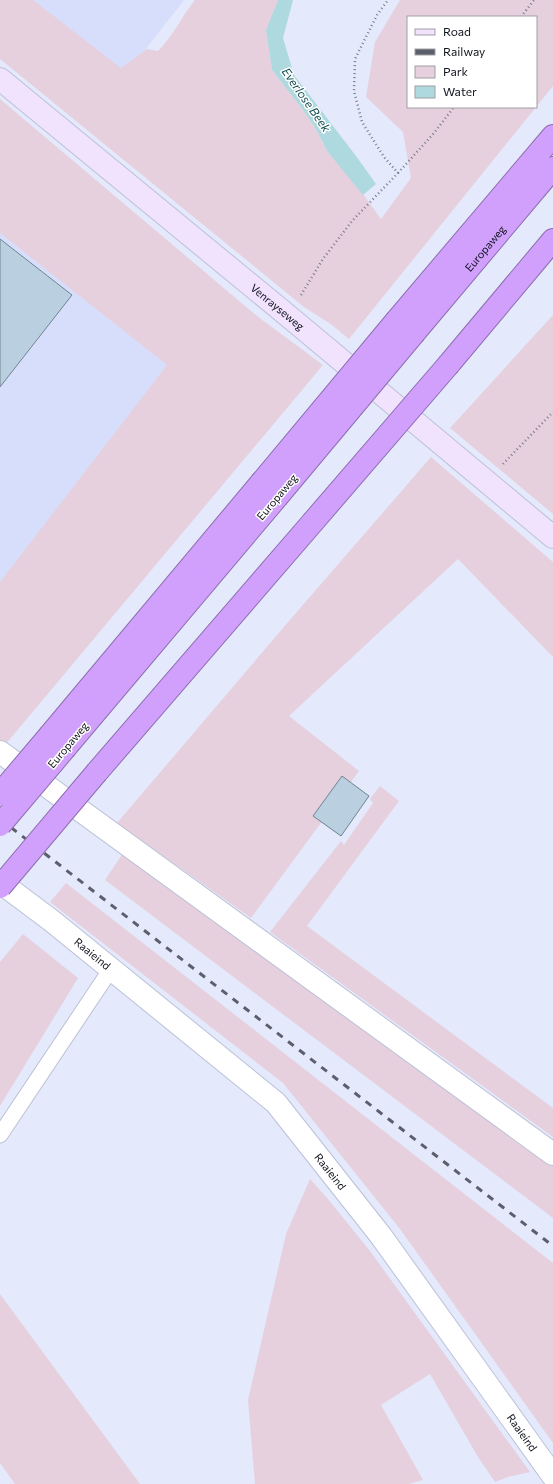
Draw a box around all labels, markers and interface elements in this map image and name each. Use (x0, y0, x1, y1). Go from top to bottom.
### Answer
legend (407, 16, 537, 108)
text: Road (443, 24, 471, 38)
text: Railway (443, 44, 485, 58)
text: Park (443, 64, 469, 78)
water label: Everlose Beek (280, 65, 334, 135)
text: Water (443, 84, 477, 98)
street label: Europaweg (462, 223, 508, 274)
street label: Venrayseweg (248, 281, 307, 333)
street label: Europaweg (254, 471, 300, 522)
street label: Europaweg (45, 719, 91, 770)
street label: Raaieind (72, 935, 113, 972)
street label: Raaieind (312, 1150, 349, 1192)
street label: Raaieind (505, 1411, 540, 1454)

